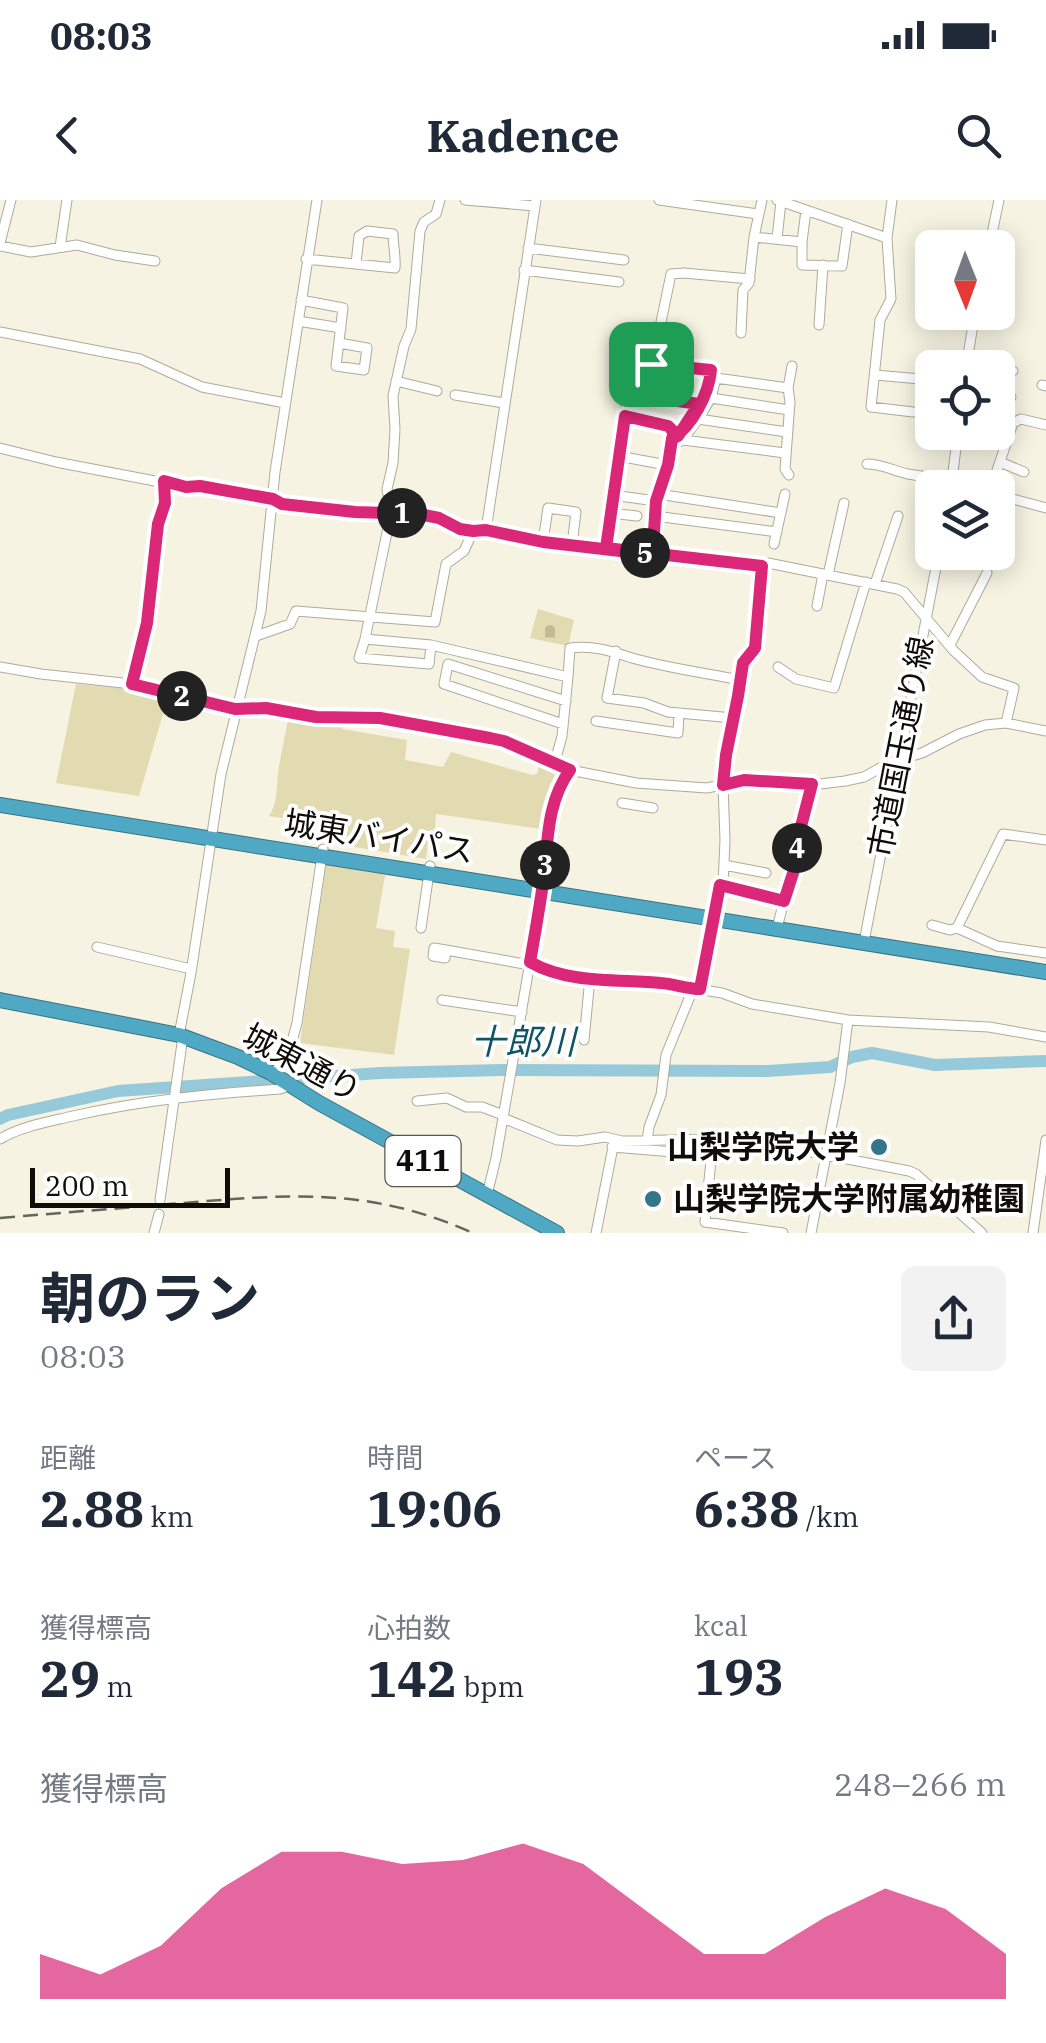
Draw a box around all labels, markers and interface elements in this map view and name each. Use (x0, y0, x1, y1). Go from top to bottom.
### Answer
text: 08:03 (50, 11, 153, 60)
text: Kadence (426, 106, 620, 164)
icon: back (40, 108, 95, 163)
icon: search (951, 108, 1006, 163)
north arrow (915, 230, 1015, 330)
map controls (915, 230, 1015, 570)
pin (609, 322, 694, 407)
icon: arrive (624, 337, 679, 392)
button: locate (915, 350, 1015, 450)
button: layers (915, 470, 1015, 570)
pin: 1 (377, 488, 427, 538)
text: 1 (394, 494, 410, 531)
pin: 5 (620, 528, 670, 578)
text: 5 (637, 534, 653, 571)
street label: 市道国玉通り線 (858, 633, 942, 861)
pin: 2 (157, 671, 207, 721)
text: 2 (174, 677, 190, 714)
street label: 城東バイパス (281, 800, 477, 872)
pin: 4 (772, 823, 822, 873)
text: 4 (789, 829, 805, 866)
pin: 3 (520, 840, 570, 890)
text: 3 (537, 846, 553, 883)
street label: 城東通り (236, 1014, 369, 1111)
water label: 十郎川 (470, 1018, 579, 1064)
place label: 山梨学院大学 (667, 1125, 859, 1167)
road number: 411 (386, 1136, 460, 1186)
marker: 山梨学院大学 (868, 1136, 890, 1158)
scale bar (30, 1163, 230, 1208)
text: 200 m (45, 1167, 129, 1204)
place label: 山梨学院大学附属幼稚園 (673, 1177, 1025, 1219)
marker: 山梨学院大学附属幼稚園 (642, 1188, 664, 1210)
text: 朝のラン (40, 1262, 260, 1333)
button: share (901, 1266, 1006, 1371)
text: 08:03 (40, 1335, 126, 1377)
text: 距離 (40, 1439, 96, 1476)
text: 時間 (367, 1439, 423, 1476)
text: ペース (694, 1439, 777, 1476)
text: 2.88 (40, 1476, 144, 1541)
text: 19:06 (367, 1476, 502, 1541)
text: 6:38 (694, 1476, 799, 1541)
text: km (144, 1498, 194, 1535)
text: /km (799, 1498, 859, 1535)
text: kcal (694, 1607, 748, 1644)
text: 獲得標高 (40, 1609, 152, 1646)
text: 心拍数 (367, 1609, 451, 1646)
text: 193 (694, 1644, 784, 1709)
text: 29 (40, 1646, 100, 1711)
text: 142 (367, 1646, 457, 1711)
text: m (100, 1668, 133, 1705)
text: bpm (457, 1668, 524, 1705)
text: 248–266 m (834, 1763, 1006, 1805)
text: 獲得標高 (40, 1767, 168, 1809)

